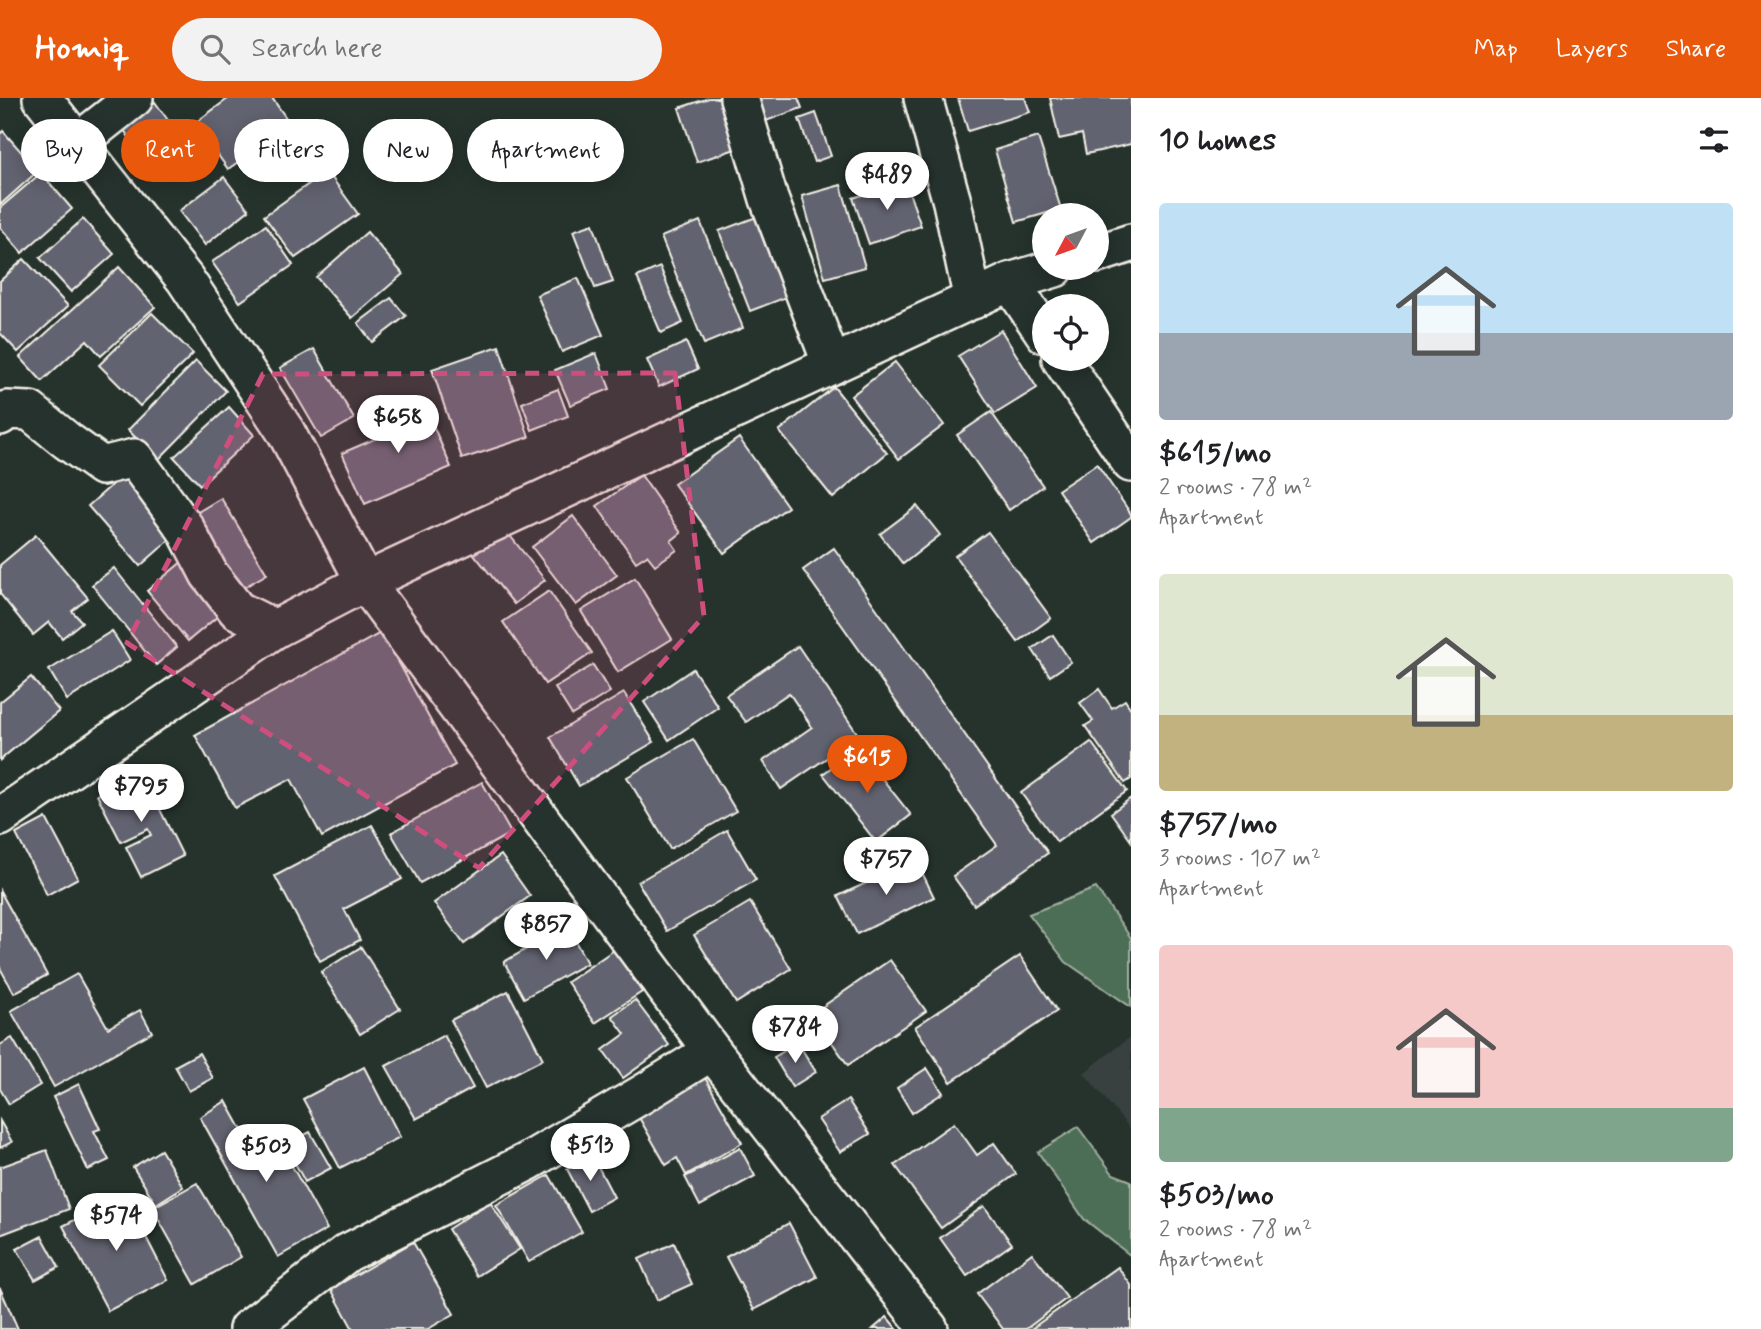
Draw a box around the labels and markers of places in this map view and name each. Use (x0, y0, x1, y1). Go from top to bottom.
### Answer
pin: $489 (846, 152, 928, 212)
pin: $658 (357, 396, 439, 455)
pin: $615 (826, 736, 908, 795)
pin: $795 (100, 764, 182, 824)
pin: $757 (845, 838, 927, 897)
pin: $857 (505, 902, 587, 962)
pin: $784 (754, 1006, 836, 1065)
pin: $503 (225, 1124, 307, 1184)
pin: $513 (549, 1124, 631, 1183)
pin: $574 (75, 1194, 157, 1253)

